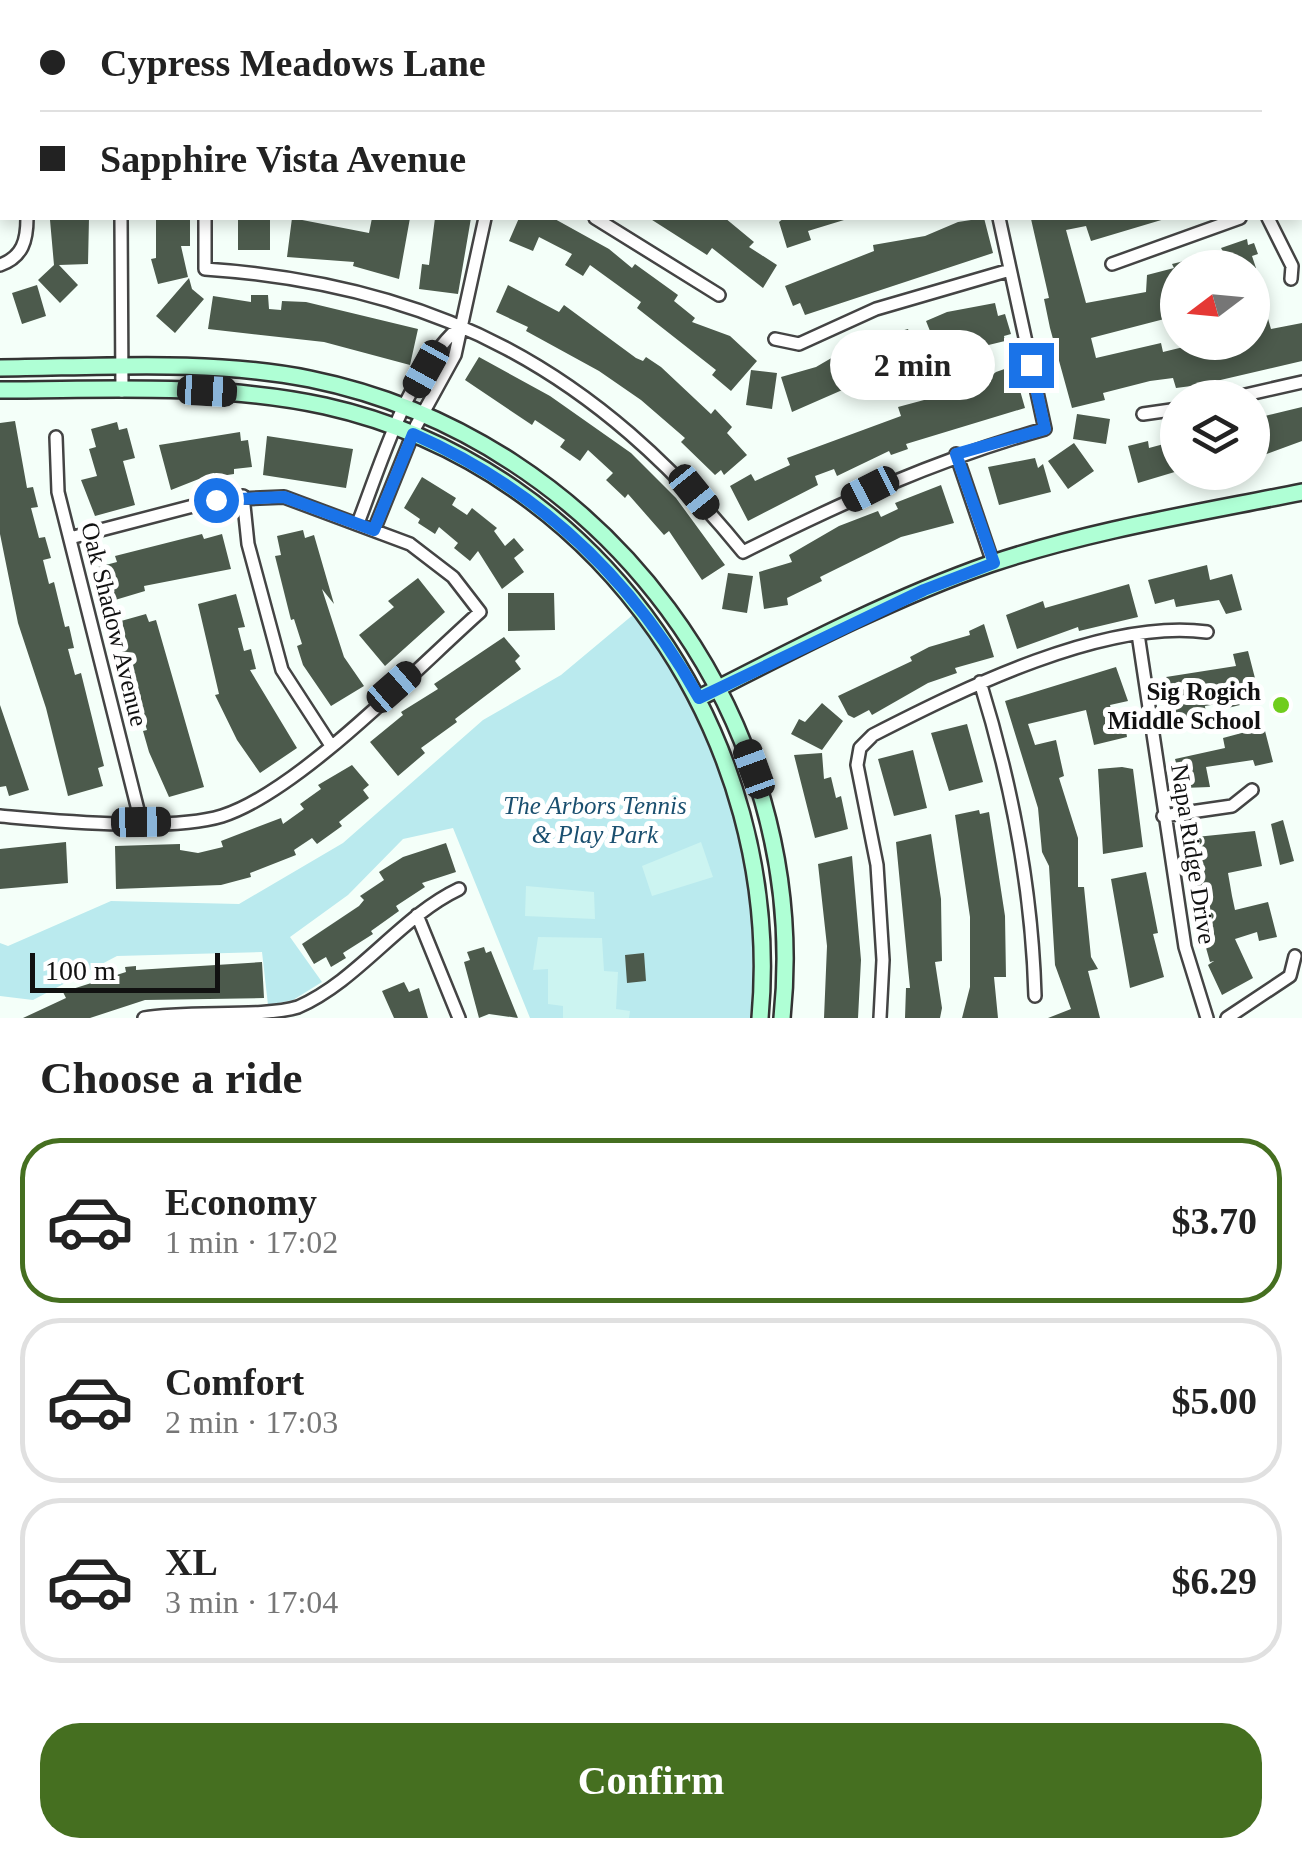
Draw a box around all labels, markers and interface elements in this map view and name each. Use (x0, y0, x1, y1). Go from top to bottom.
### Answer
text: Cypress Meadows Lane (100, 42, 486, 84)
text: Sapphire Vista Avenue (100, 138, 466, 180)
north arrow (1160, 250, 1270, 360)
map controls (1160, 250, 1270, 490)
callout: 2 min (831, 330, 996, 400)
car (398, 335, 454, 403)
route end (1009, 343, 1054, 388)
text: 2 min (874, 347, 951, 383)
car (176, 374, 238, 408)
button: layers (1160, 380, 1270, 490)
car (663, 459, 725, 525)
car (836, 462, 904, 516)
route start (194, 478, 239, 523)
street label: Oak Shadow Avenue (76, 519, 153, 729)
car (362, 656, 426, 718)
place label: Sig Rogich Middle School (1108, 678, 1261, 734)
marker: Sig Rogich Middle School (1270, 694, 1292, 716)
car (730, 736, 778, 802)
street label: Napa Ridge Drive (1166, 762, 1221, 946)
park label: The Arbors Tennis & Play Park (503, 792, 687, 848)
car (111, 806, 171, 838)
scale bar (30, 948, 220, 993)
text: 100 m (45, 955, 116, 986)
text: Choose a ride (40, 1053, 303, 1103)
icon: car (45, 1176, 135, 1266)
text: Economy (165, 1181, 317, 1223)
text: $3.70 (1172, 1200, 1257, 1242)
text: 1 min · 17:02 (165, 1224, 338, 1260)
icon: car (45, 1356, 135, 1446)
text: Comfort (165, 1361, 304, 1403)
text: $5.00 (1172, 1380, 1257, 1422)
text: 2 min · 17:03 (165, 1404, 338, 1440)
icon: car (45, 1536, 135, 1626)
text: XL (165, 1541, 218, 1583)
text: $6.29 (1172, 1560, 1257, 1602)
text: 3 min · 17:04 (165, 1584, 338, 1620)
button: Confirm (40, 1723, 1262, 1838)

